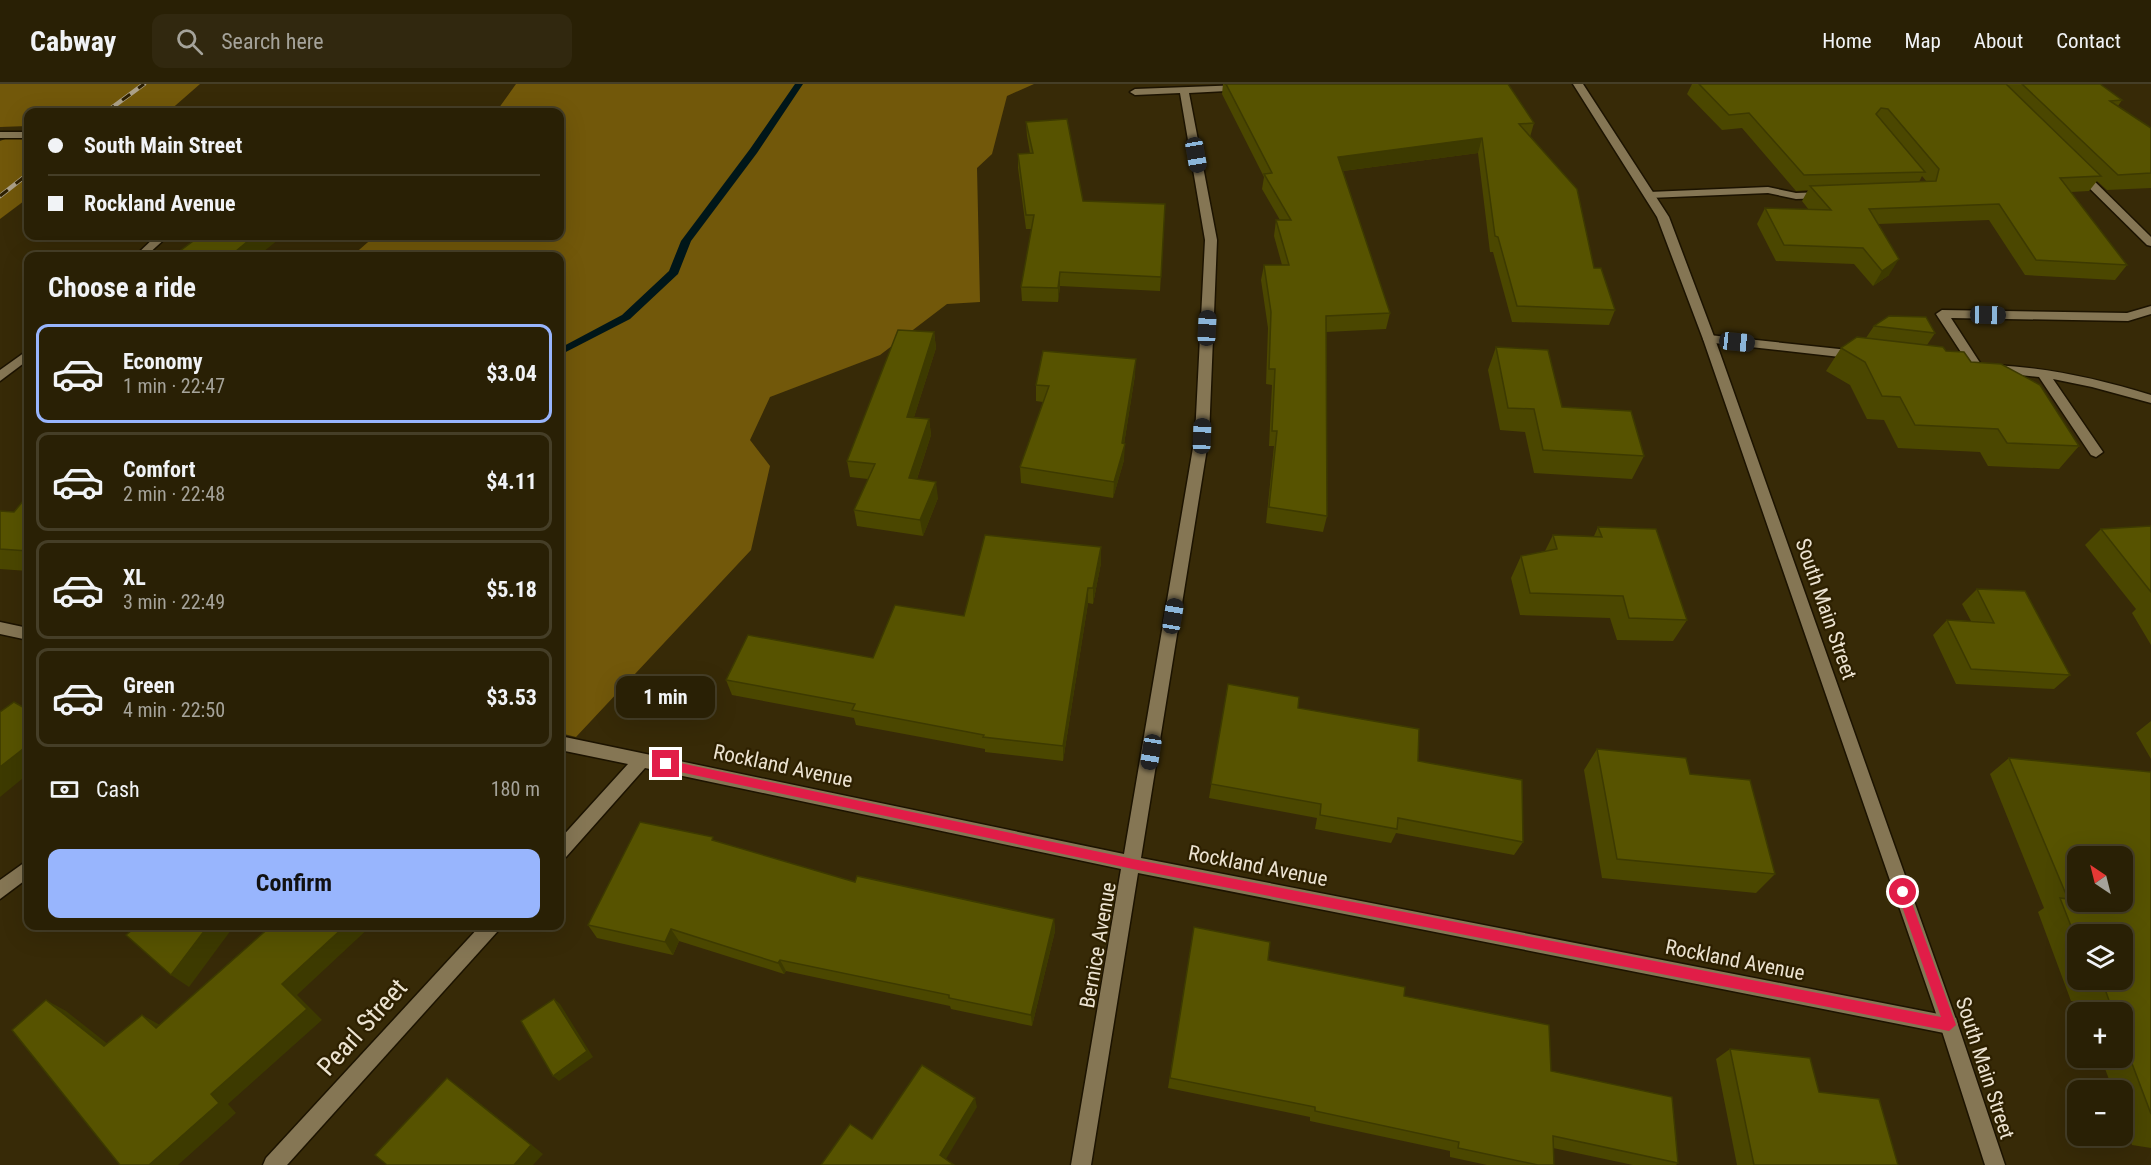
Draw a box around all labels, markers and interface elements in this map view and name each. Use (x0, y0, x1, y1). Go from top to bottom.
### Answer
search box (152, 14, 572, 68)
text: Cabway (30, 25, 116, 58)
icon: search (173, 25, 206, 58)
text: Search here (221, 29, 324, 54)
text: Home (1822, 29, 1872, 53)
text: Map (1905, 29, 1941, 53)
text: About (1974, 29, 2023, 53)
text: Contact (2056, 29, 2121, 53)
text: South Main Street (84, 133, 242, 158)
car (1184, 136, 1208, 174)
text: Rockland Avenue (84, 191, 236, 216)
text: Choose a ride (48, 272, 196, 304)
car (1970, 306, 2006, 324)
car (1197, 310, 1217, 346)
car (1718, 331, 1756, 353)
icon: car (51, 347, 105, 401)
text: Economy (123, 349, 203, 374)
text: $3.04 (486, 361, 537, 386)
text: 1 min · 22:47 (123, 374, 225, 398)
car (1192, 418, 1212, 454)
icon: car (51, 455, 105, 509)
text: Comfort (123, 457, 196, 482)
text: $4.11 (486, 469, 537, 494)
text: 2 min · 22:48 (123, 482, 225, 506)
street label: South Main Street (1791, 535, 1861, 683)
icon: car (51, 563, 105, 617)
text: XL (123, 565, 146, 590)
text: $5.18 (486, 577, 537, 602)
text: 3 min · 22:49 (123, 590, 225, 614)
car (1161, 597, 1185, 635)
icon: car (51, 671, 105, 725)
text: Green (123, 673, 175, 698)
callout: 1 min (616, 677, 716, 719)
text: $3.53 (486, 685, 537, 710)
text: 1 min (643, 685, 688, 709)
text: 4 min · 22:50 (123, 698, 225, 722)
car (1139, 733, 1163, 771)
street label: Rockland Avenue (711, 740, 855, 792)
route end (652, 750, 679, 777)
icon: cash (48, 773, 81, 806)
text: Cash (96, 777, 140, 802)
text: 180 m (491, 777, 540, 801)
street label: Rockland Avenue (1186, 841, 1330, 891)
north arrow (2067, 846, 2133, 912)
map controls (2067, 846, 2133, 1146)
button: Confirm (48, 849, 540, 918)
route start (1889, 878, 1916, 905)
street label: Bernice Avenue (1075, 880, 1121, 1010)
button: layers (2067, 924, 2133, 990)
street label: Rockland Avenue (1663, 935, 1807, 985)
street label: Pearl Street (311, 972, 413, 1082)
street label: South Main Street (1951, 994, 2019, 1142)
button: + (2067, 1002, 2133, 1068)
button: − (2067, 1080, 2133, 1146)

